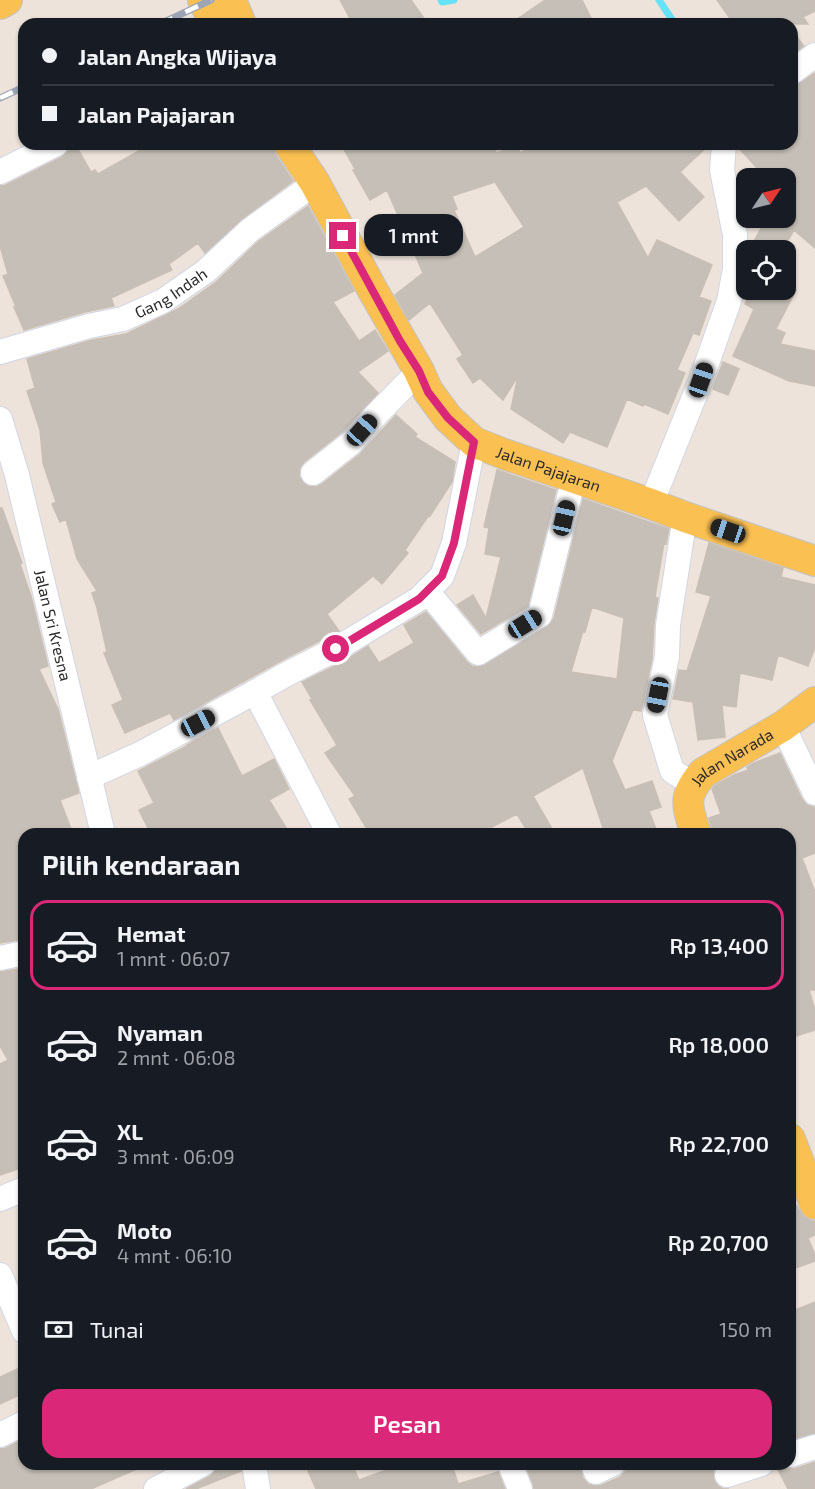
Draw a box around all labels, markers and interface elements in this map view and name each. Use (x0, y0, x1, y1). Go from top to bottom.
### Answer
text: Jalan Angka Wijaya (78, 43, 277, 69)
text: Jalan Pajajaran (78, 101, 235, 127)
north arrow (736, 168, 796, 228)
map controls (736, 168, 796, 300)
callout: 1 mnt (364, 215, 463, 257)
route end (329, 222, 356, 249)
text: 1 mnt (388, 223, 439, 247)
button: locate (736, 240, 796, 300)
street label: Gang Indah (132, 263, 210, 322)
car (687, 360, 715, 400)
car (343, 411, 381, 449)
street label: Jalan Pajajaran (494, 442, 603, 495)
car (551, 498, 577, 538)
car (708, 517, 748, 545)
street label: Jalan Sri Kresna (31, 567, 76, 683)
car (505, 607, 545, 641)
route start (322, 635, 349, 662)
car (646, 676, 670, 714)
car (178, 707, 218, 739)
street label: Jalan Narada (686, 724, 776, 789)
text: Pilih kendaraan (42, 848, 241, 880)
icon: car (45, 918, 99, 972)
text: Hemat (117, 920, 186, 946)
text: Rp 13,400 (670, 932, 769, 958)
text: 1 mnt · 06:07 (117, 946, 230, 970)
icon: car (45, 1017, 99, 1071)
text: Nyaman (117, 1019, 203, 1045)
text: Rp 18,000 (668, 1031, 769, 1057)
text: 2 mnt · 06:08 (117, 1045, 236, 1069)
icon: car (45, 1116, 99, 1170)
text: XL (117, 1118, 143, 1144)
text: Rp 22,700 (669, 1130, 769, 1156)
text: 3 mnt · 06:09 (117, 1144, 235, 1168)
icon: car (45, 1215, 99, 1269)
text: Moto (117, 1217, 172, 1243)
text: Rp 20,700 (668, 1229, 769, 1255)
text: 4 mnt · 06:10 (117, 1243, 232, 1267)
icon: cash (42, 1313, 75, 1346)
text: Tunai (90, 1316, 144, 1342)
text: 150 m (719, 1317, 772, 1341)
button: Pesan (42, 1389, 772, 1458)

